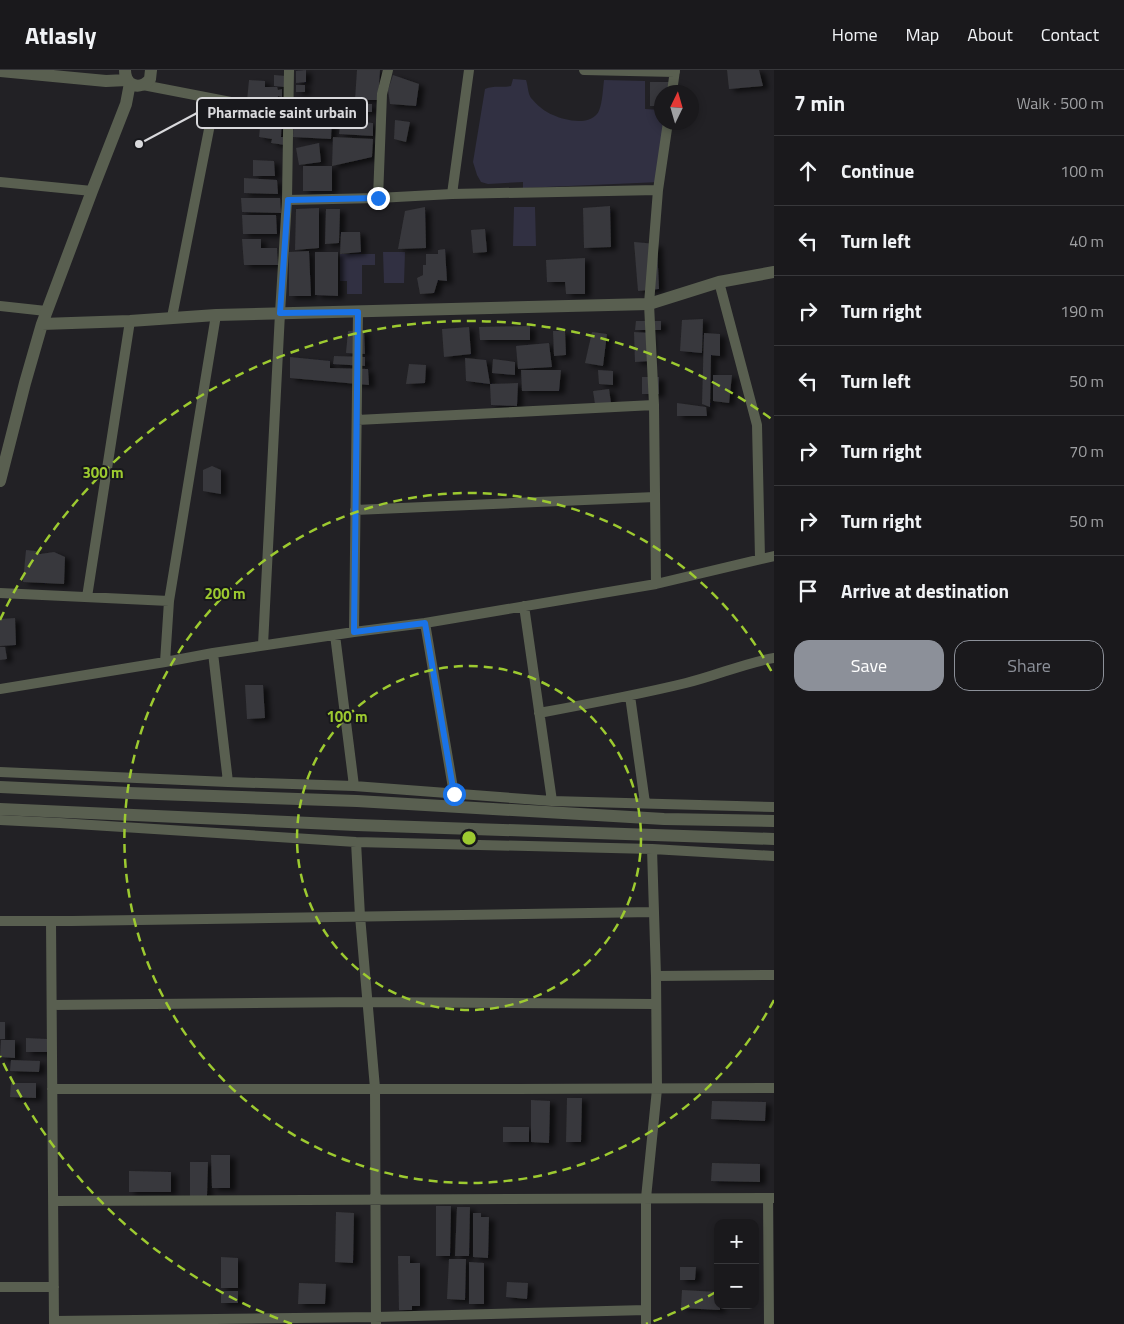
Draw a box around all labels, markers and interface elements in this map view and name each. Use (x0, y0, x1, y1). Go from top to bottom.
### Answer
text: Atlasly (25, 17, 96, 53)
text: Home (832, 21, 878, 48)
text: Map (906, 21, 939, 48)
text: About (967, 21, 1013, 48)
text: Contact (1041, 21, 1099, 48)
north arrow (654, 85, 699, 130)
text: 7 min (794, 87, 845, 119)
text: Walk · 500 m (1016, 91, 1104, 115)
callout: Pharmacie saint urbain (197, 98, 367, 128)
text: Pharmacie saint urbain (207, 101, 357, 124)
text: Continue (841, 156, 914, 185)
icon: ahead (794, 157, 822, 185)
text: 100 m (1060, 159, 1104, 183)
route end (367, 187, 390, 210)
text: Turn left (841, 226, 911, 255)
icon: left (794, 227, 822, 255)
text: 40 m (1069, 229, 1104, 253)
text: Turn right (841, 296, 922, 325)
icon: right (794, 297, 822, 325)
text: 190 m (1060, 299, 1104, 323)
text: Turn left (841, 366, 911, 395)
icon: left (794, 367, 822, 395)
text: 50 m (1069, 369, 1104, 393)
text: Turn right (841, 436, 922, 465)
icon: right (794, 437, 822, 465)
text: 70 m (1069, 439, 1104, 463)
text: 300 m (82, 461, 124, 484)
text: Turn right (841, 506, 922, 535)
icon: right (794, 507, 822, 535)
text: 50 m (1069, 509, 1104, 533)
text: Arrive at destination (841, 576, 1009, 605)
icon: arrive (794, 577, 822, 605)
text: 200 m (204, 582, 246, 605)
button: Save (794, 640, 944, 691)
button: Share (954, 640, 1104, 691)
text: 100 m (326, 705, 368, 728)
route start (443, 783, 466, 806)
centre of rings (460, 829, 478, 847)
map controls (714, 1219, 759, 1309)
button: + (714, 1219, 759, 1264)
button: − (714, 1264, 759, 1309)

